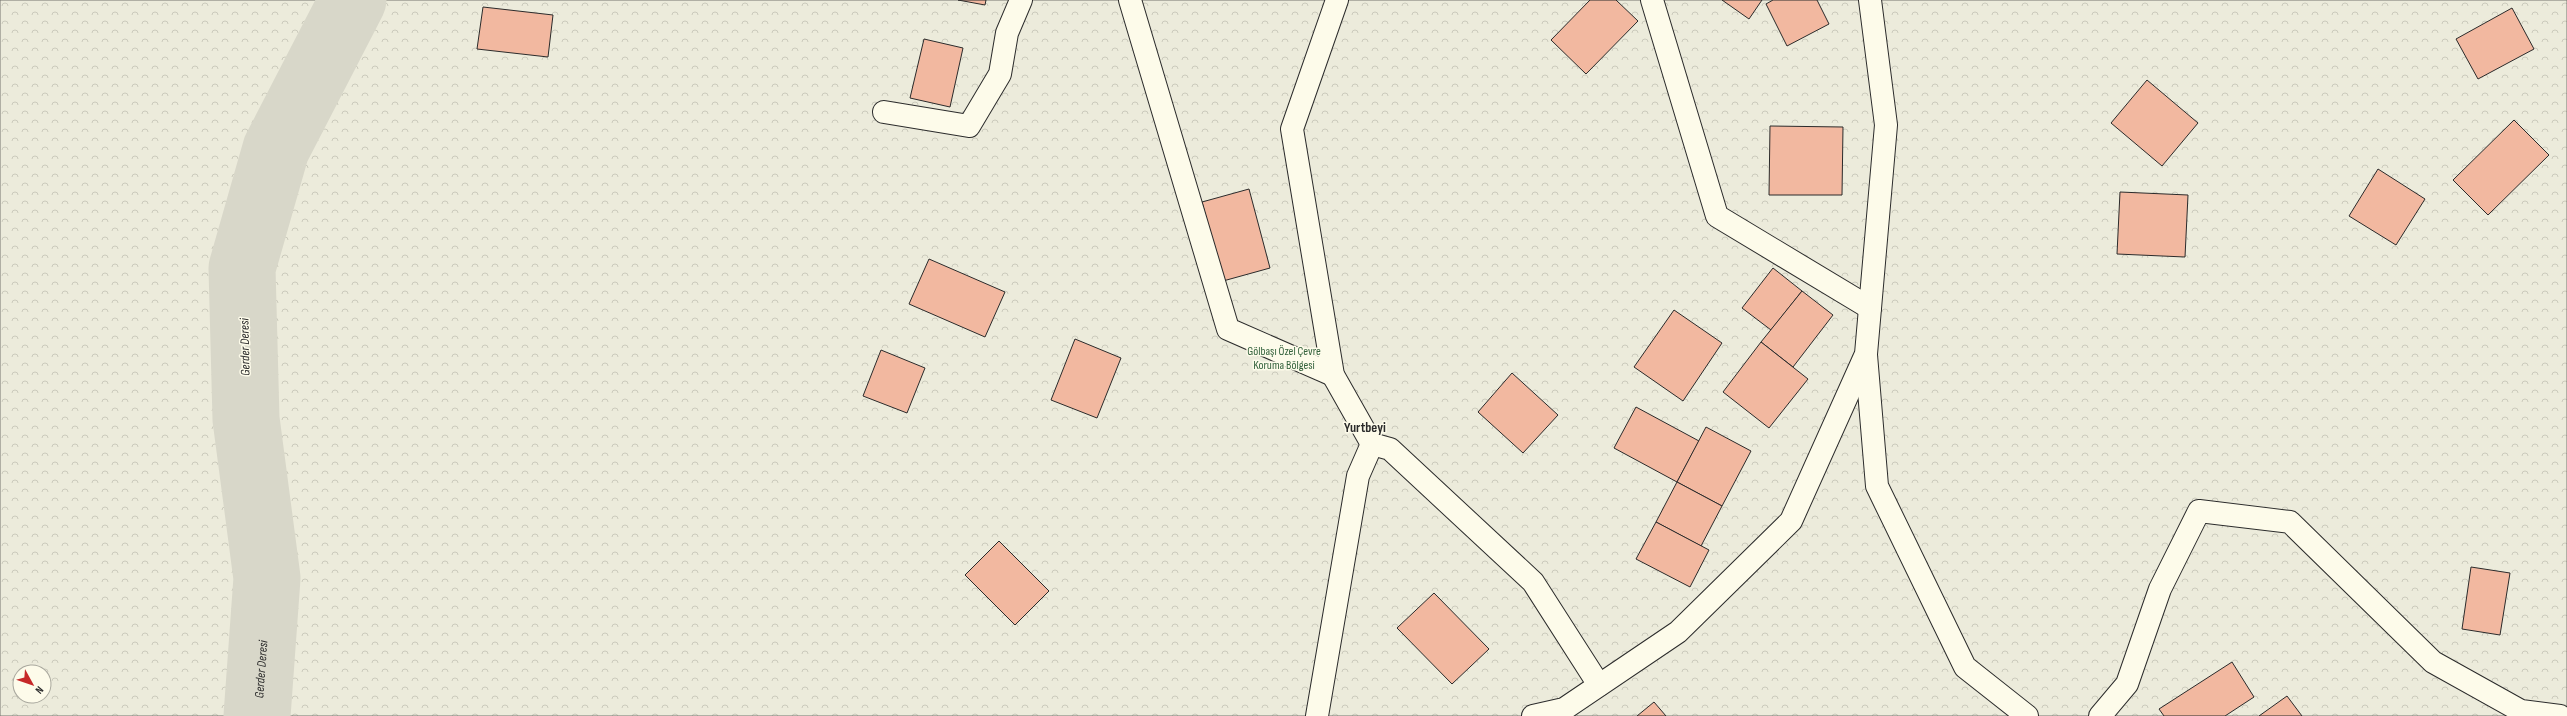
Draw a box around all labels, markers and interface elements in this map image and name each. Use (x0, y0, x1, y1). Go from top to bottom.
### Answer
water label: Gerder Deresi (236, 317, 254, 376)
park label: Gölbaşı Özel Çevre Koruma Bölgesi (1247, 344, 1321, 373)
district label: Yurtbeyi (1344, 419, 1386, 436)
water label: Gerder Deresi (251, 639, 272, 699)
north arrow (12, 664, 52, 704)
text: N (32, 684, 46, 697)

